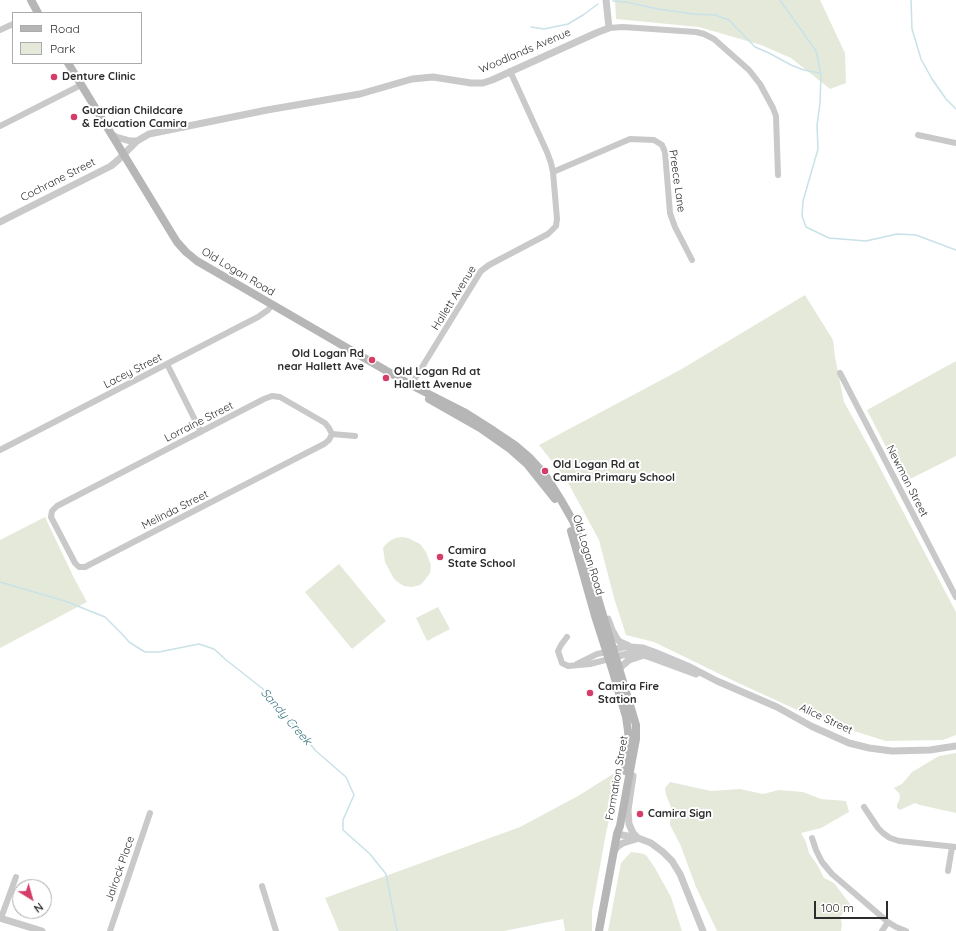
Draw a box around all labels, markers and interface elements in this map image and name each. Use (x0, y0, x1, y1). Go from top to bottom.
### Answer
legend (12, 12, 142, 64)
text: Road (50, 21, 80, 36)
street label: Woodlands Avenue (477, 26, 573, 76)
text: Park (50, 41, 75, 56)
place label: Denture Clinic (62, 70, 135, 84)
marker: Denture Clinic (49, 72, 59, 82)
place label: Guardian Childcare & Education Camira (82, 104, 187, 130)
marker: Guardian Childcare & Education Camira (69, 112, 79, 122)
street label: Preece Lane (666, 149, 688, 213)
street label: Cochrane Street (18, 155, 98, 205)
street label: Old Logan Road (199, 245, 277, 299)
street label: Hallett Avenue (429, 263, 479, 333)
place label: Old Logan Rd near Hallett Ave (278, 347, 364, 373)
street label: Lacey Street (102, 351, 164, 391)
marker: Old Logan Rd near Hallett Ave (367, 355, 377, 365)
place label: Old Logan Rd at Hallett Avenue (394, 365, 481, 391)
marker: Old Logan Rd at Hallett Avenue (381, 373, 391, 383)
street label: Lorraine Street (162, 399, 236, 445)
street label: Newman Street (883, 443, 931, 519)
place label: Old Logan Rd at Camira Primary School (553, 458, 675, 484)
marker: Old Logan Rd at Camira Primary School (540, 466, 550, 476)
street label: Melinda Street (140, 488, 210, 532)
street label: Old Logan Road (570, 513, 606, 597)
place label: Camira State School (448, 544, 515, 570)
marker: Camira State School (435, 552, 445, 562)
place label: Camira Fire Station (598, 680, 659, 706)
water label: Sandy Creek (257, 686, 315, 748)
marker: Camira Fire Station (585, 688, 595, 698)
street label: Alice Street (797, 701, 855, 737)
street label: Formation Street (603, 735, 631, 821)
place label: Camira Sign (648, 807, 712, 821)
marker: Camira Sign (635, 809, 645, 819)
street label: Jalrock Place (103, 835, 137, 903)
north arrow (12, 879, 52, 919)
scale bar (816, 893, 890, 919)
text: N (31, 900, 46, 916)
text: 100 m (821, 900, 854, 915)

